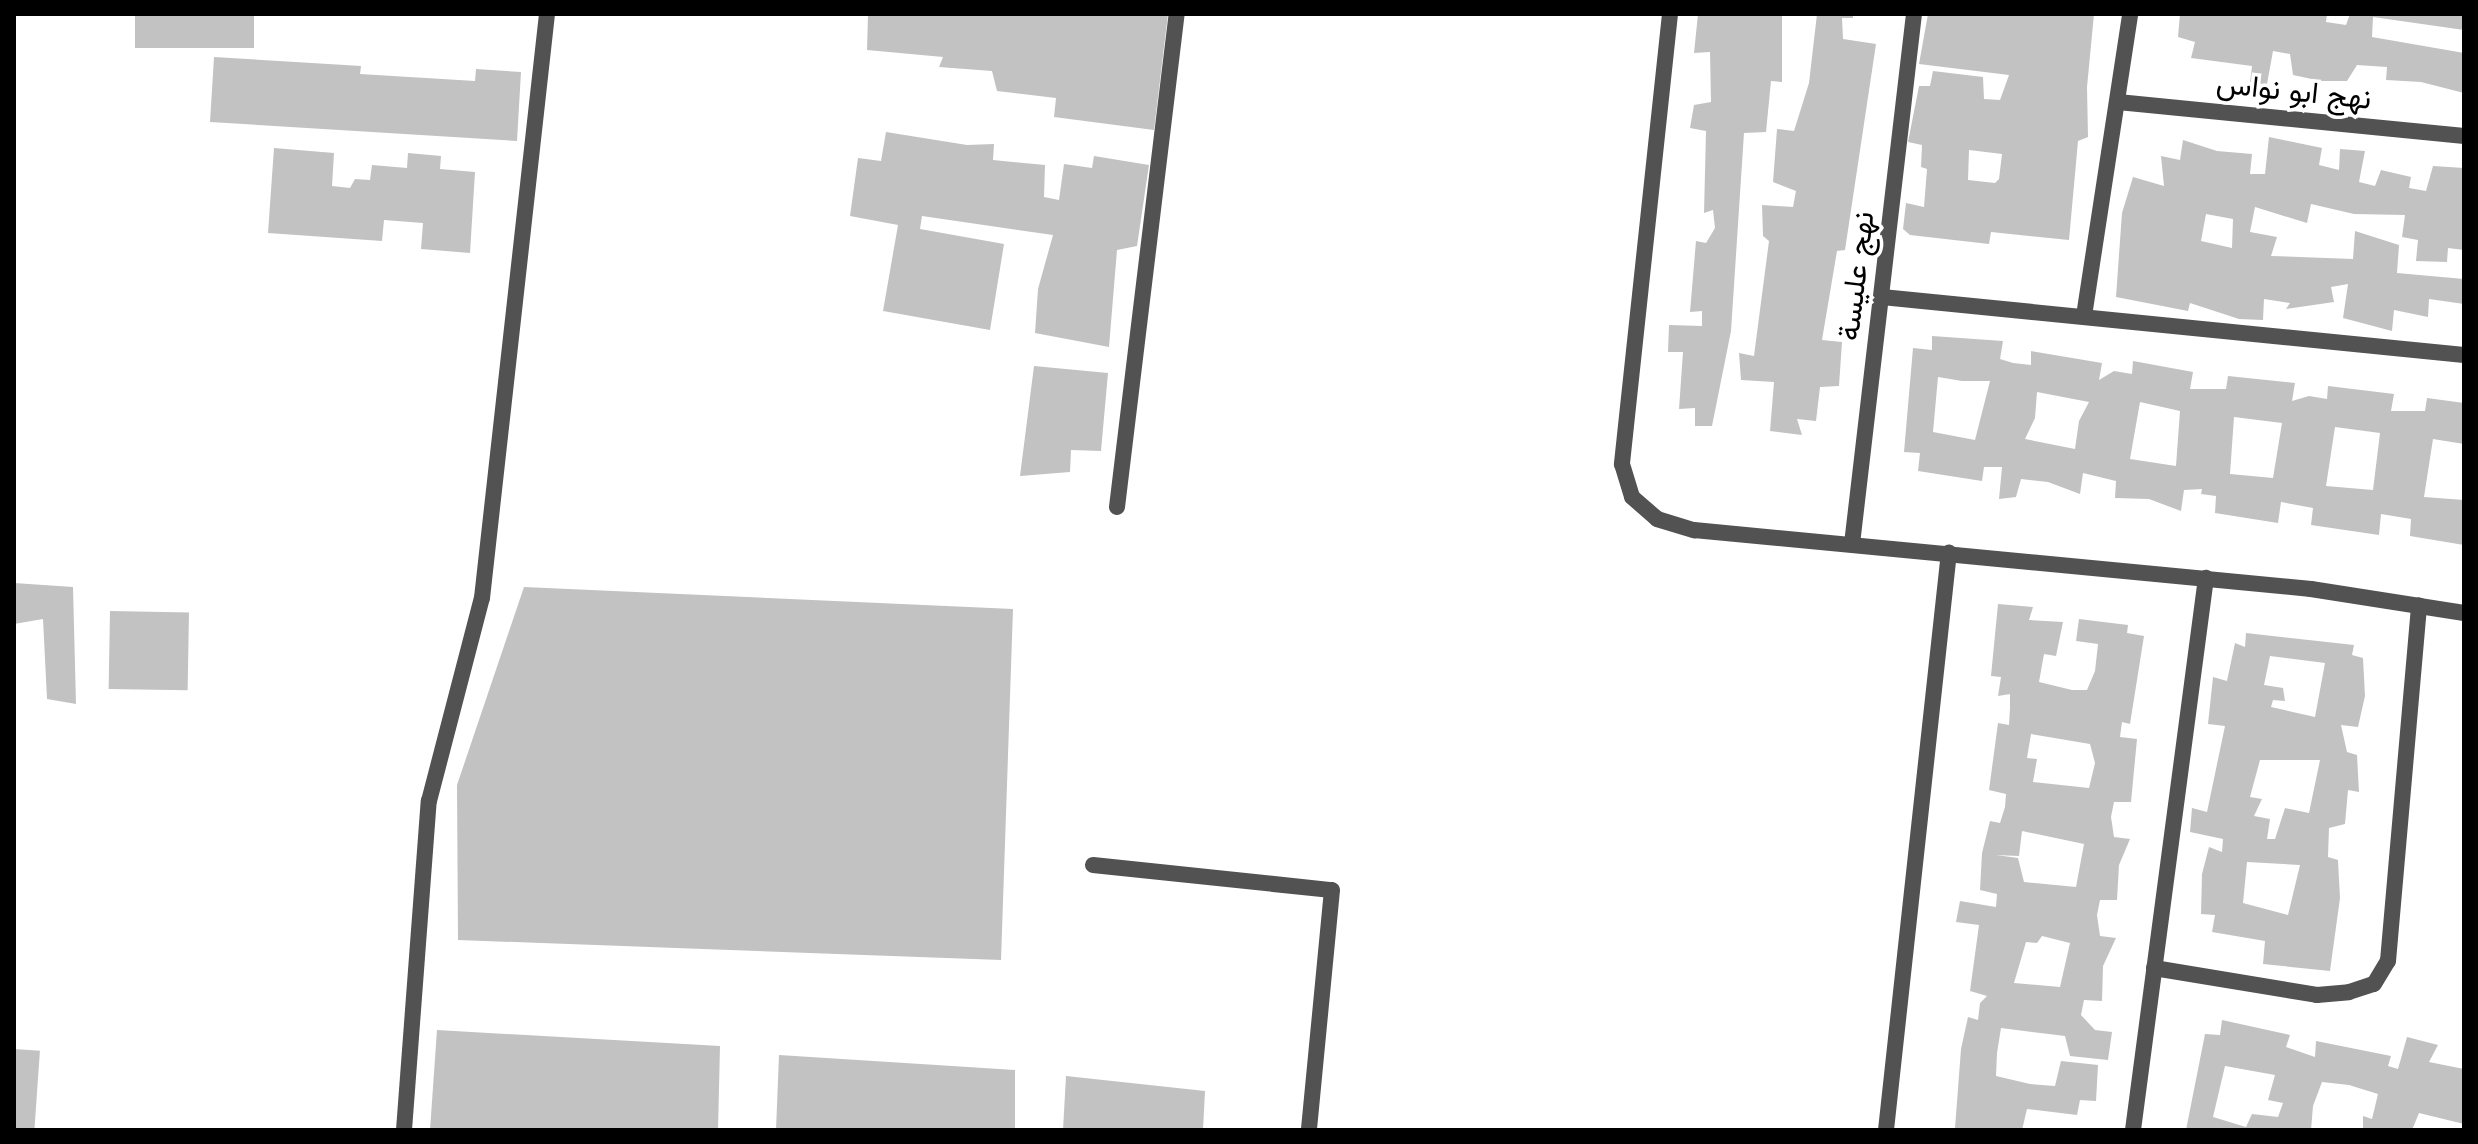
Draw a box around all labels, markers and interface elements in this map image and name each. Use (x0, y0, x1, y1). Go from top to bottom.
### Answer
street label: نهج ابو نواس (2215, 65, 2373, 117)
street label: نهج عليسة (1830, 209, 1882, 343)

